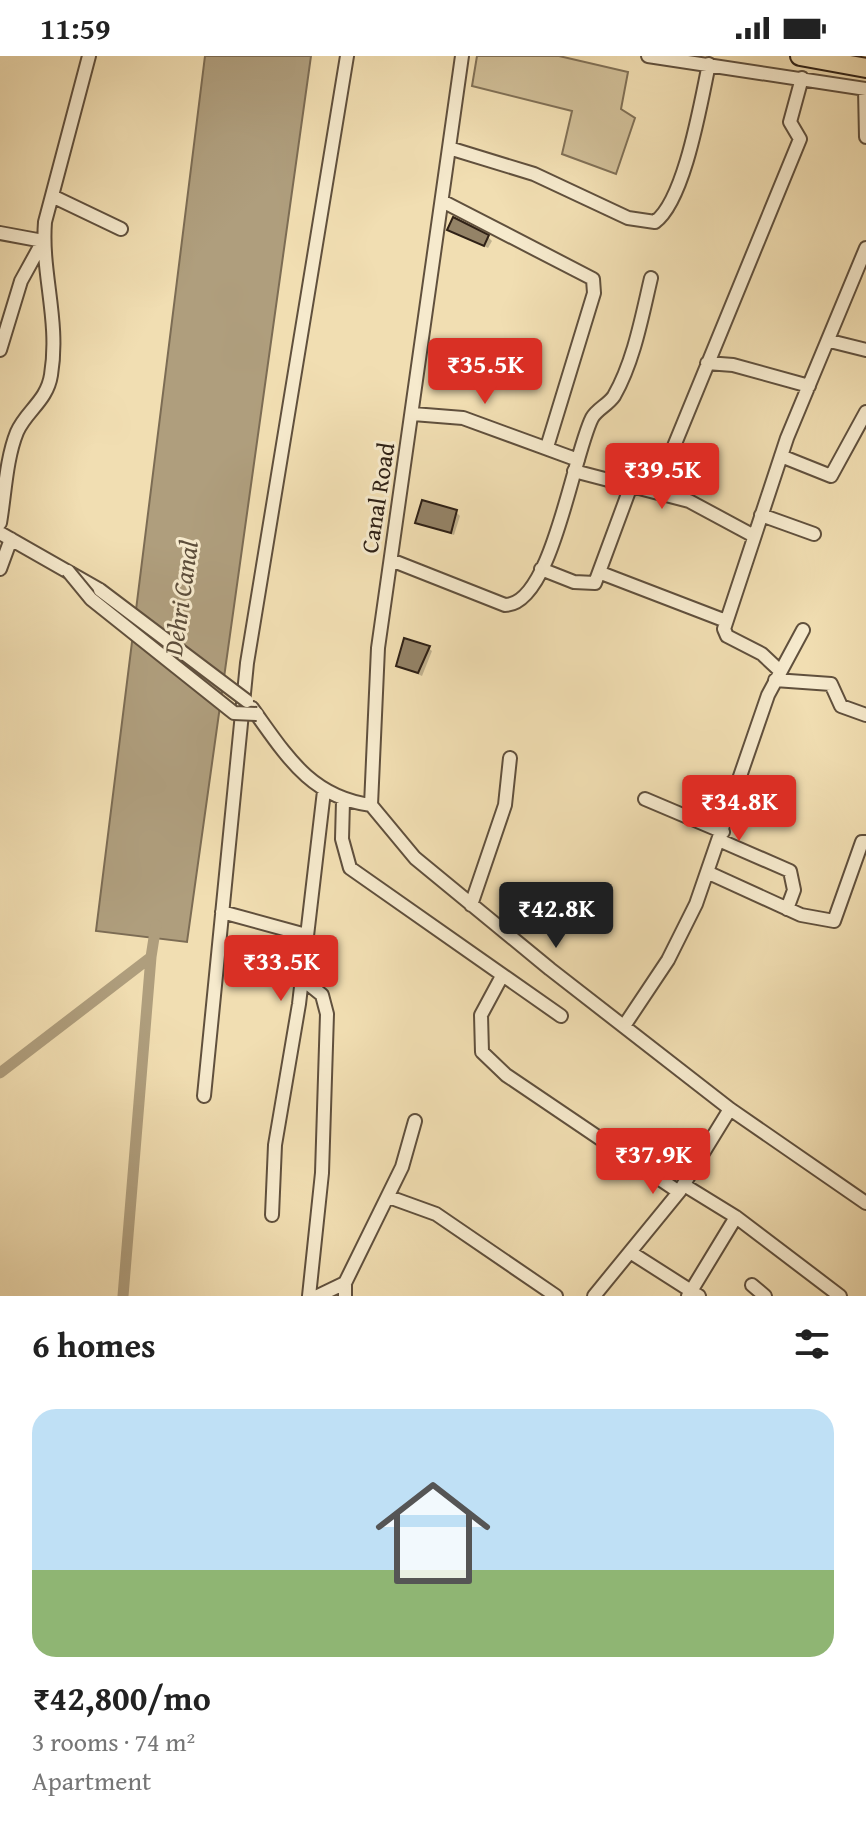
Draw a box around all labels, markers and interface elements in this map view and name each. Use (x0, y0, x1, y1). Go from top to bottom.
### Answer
text: 11:59 (40, 6, 111, 50)
pin: ₹35.5K (420, 338, 550, 406)
text: ₹35.5K (446, 344, 524, 383)
street label: Canal Road (352, 440, 404, 556)
pin: ₹39.5K (597, 443, 727, 511)
text: ₹39.5K (623, 449, 701, 488)
water label: Dehri Canal (153, 538, 208, 659)
pin: ₹34.8K (674, 775, 804, 843)
text: ₹34.8K (700, 781, 778, 820)
pin: ₹42.8K (491, 882, 621, 950)
text: ₹42.8K (517, 888, 595, 927)
pin: ₹33.5K (216, 935, 346, 1003)
text: ₹33.5K (242, 941, 320, 980)
pin: ₹37.9K (588, 1128, 718, 1196)
text: ₹37.9K (614, 1134, 692, 1173)
text: 6 homes (32, 1320, 156, 1369)
icon: filters (790, 1322, 834, 1366)
icon: home (361, 1461, 505, 1605)
text: ₹42,800/mo (32, 1673, 211, 1722)
text: 3 rooms · 74 m² (32, 1722, 195, 1761)
text: Apartment (32, 1761, 151, 1800)

